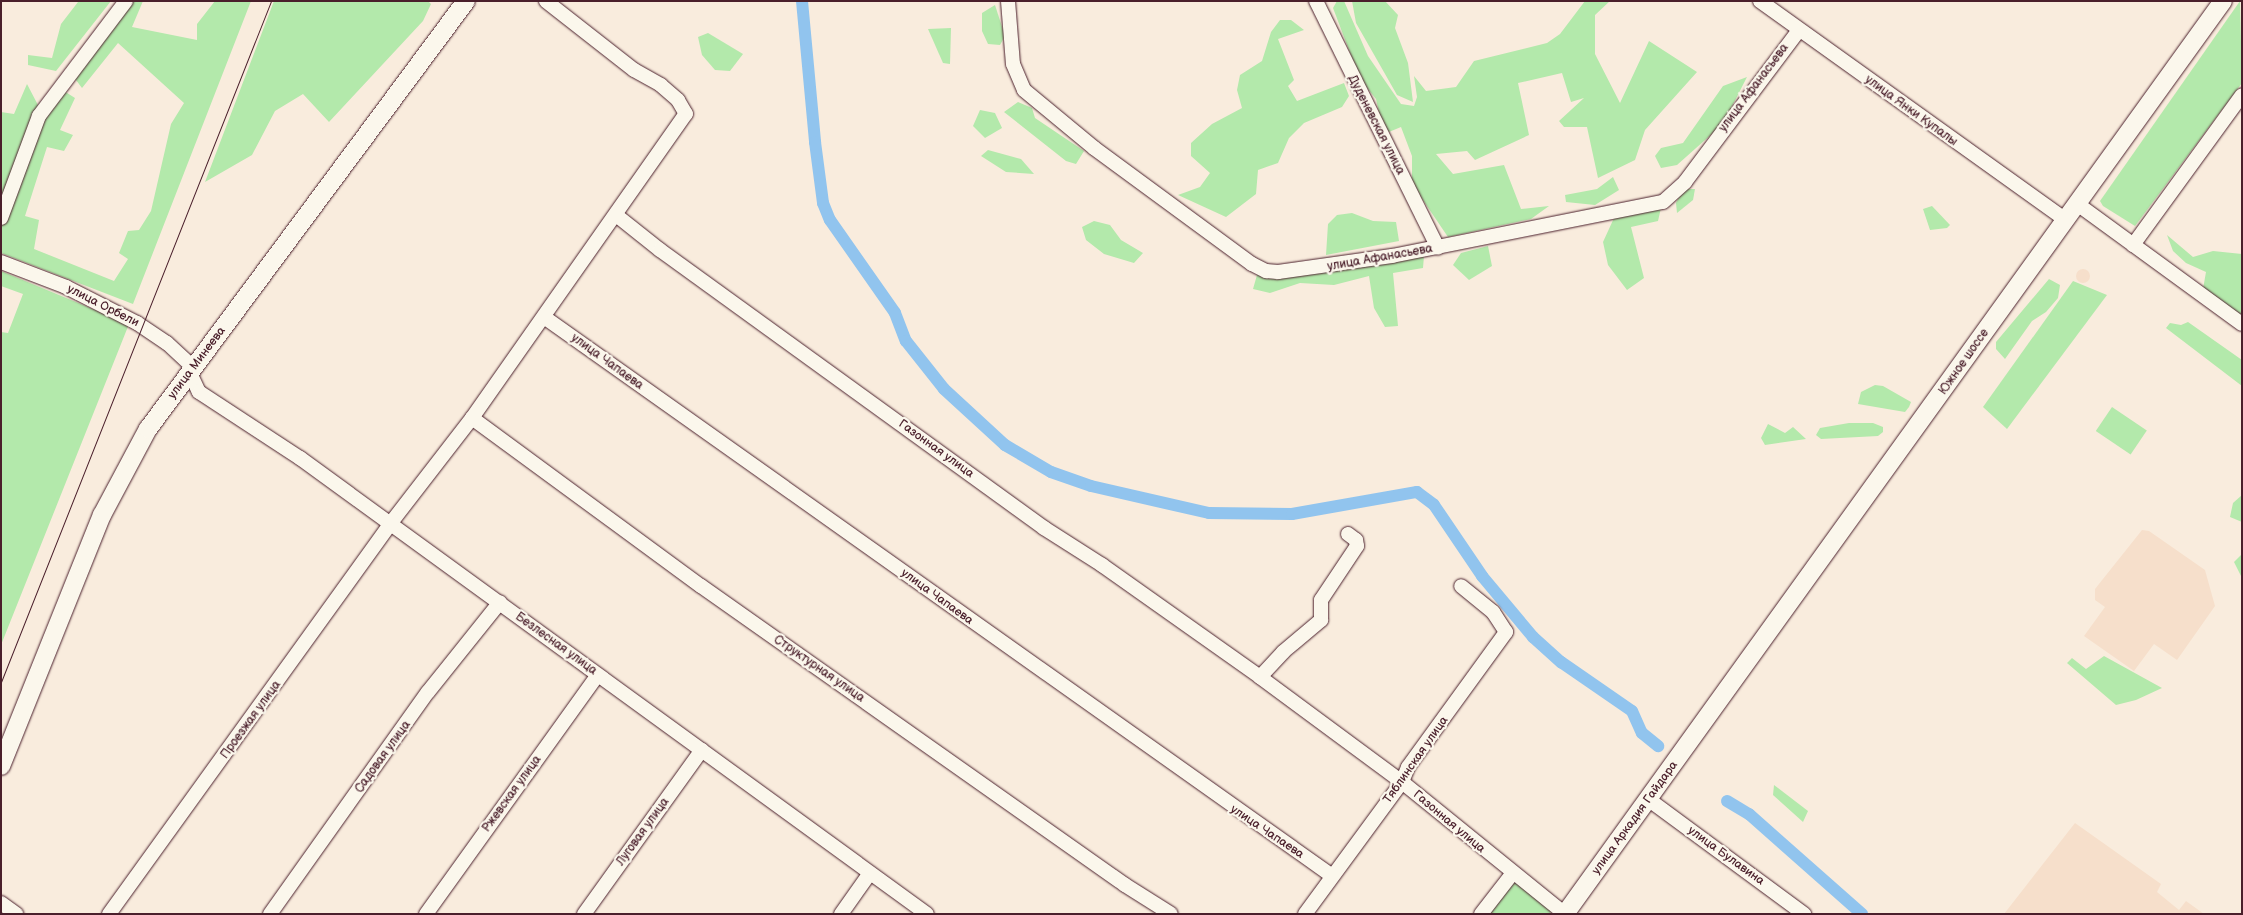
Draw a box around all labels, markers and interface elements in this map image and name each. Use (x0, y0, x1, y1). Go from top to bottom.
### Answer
street label: улица Афанасьева (1716, 41, 1792, 135)
street label: Дуденевская улица (1345, 73, 1407, 177)
street label: улица Янки Купалы (1862, 73, 1960, 149)
street label: улица Афанасьева (1326, 242, 1434, 274)
street label: улица Орбели (65, 282, 141, 330)
street label: улица Минеева (165, 324, 229, 402)
street label: Южное шоссе (1936, 326, 1992, 398)
street label: улица Чапаева (568, 331, 646, 393)
street label: Газонная улица (896, 417, 976, 481)
street label: улица Чапаева (898, 566, 976, 628)
street label: Безлесная улица (512, 610, 600, 678)
street label: Структурная улица (771, 632, 867, 706)
street label: Проезжая улица (218, 678, 284, 762)
street label: Тяблинская улица (1381, 714, 1451, 806)
street label: Садовая улица (352, 718, 414, 796)
street label: Ржевская улица (479, 753, 545, 835)
street label: улица Аркадия Гайдара (1589, 759, 1681, 877)
street label: Газонная улица (1410, 788, 1488, 856)
street label: Луговая улица (614, 795, 672, 869)
street label: улица Чапаева (1227, 802, 1307, 862)
street label: улица Булавина (1685, 823, 1767, 889)

